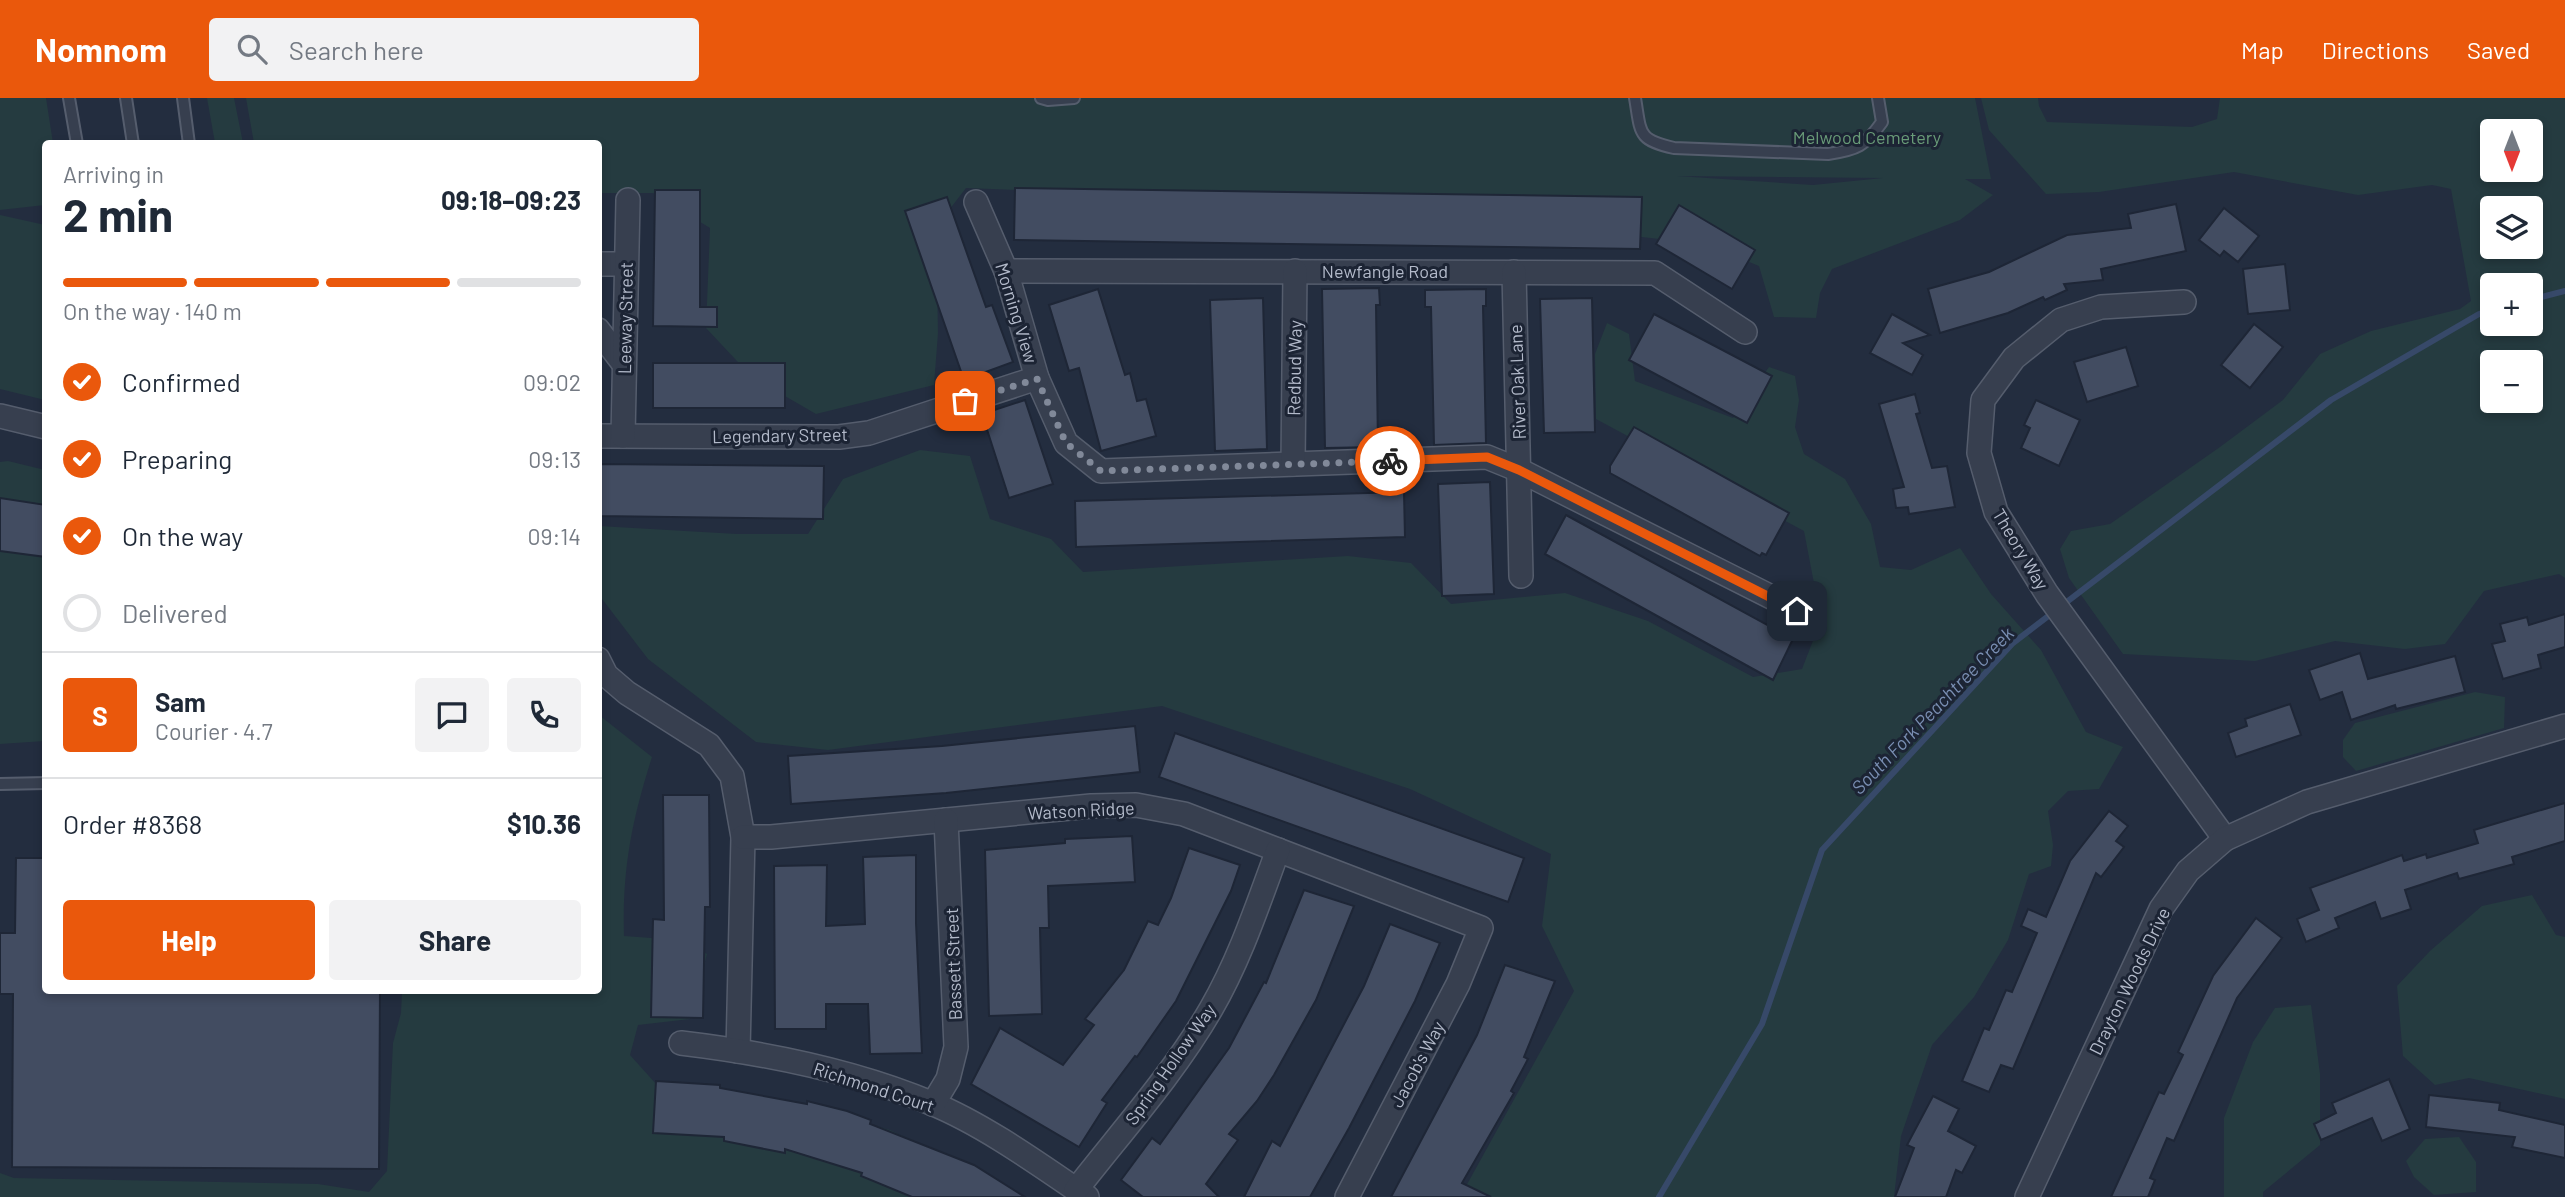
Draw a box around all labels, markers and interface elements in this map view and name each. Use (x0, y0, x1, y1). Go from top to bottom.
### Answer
search box (209, 18, 699, 81)
text: Nomnom (35, 29, 167, 69)
icon: search (233, 30, 271, 68)
text: Search here (289, 34, 424, 65)
text: Map (2241, 35, 2284, 64)
text: Directions (2322, 35, 2429, 64)
text: Saved (2467, 35, 2530, 64)
north arrow (2480, 119, 2543, 182)
map controls (2480, 119, 2543, 413)
park label: Melwood Cemetery (1793, 126, 1941, 148)
text: Arriving in (63, 160, 164, 188)
text: 09:18–09:23 (441, 184, 581, 215)
text: 2 min (63, 186, 173, 241)
button: layers (2480, 196, 2543, 259)
street label: Morning View (991, 260, 1043, 366)
street label: Newfangle Road (1322, 260, 1448, 282)
street label: Leeway Street (613, 262, 637, 374)
button: + (2480, 273, 2543, 336)
text: On the way · 140 m (63, 297, 242, 325)
street label: Redbud Way (1282, 320, 1306, 416)
street label: River Oak Lane (1504, 324, 1530, 440)
button: − (2480, 350, 2543, 413)
icon: check (63, 363, 101, 401)
text: Confirmed (122, 366, 241, 397)
text: 09:02 (523, 368, 581, 396)
pin (935, 371, 995, 431)
icon: bag (946, 382, 984, 420)
street label: Legendary Street (712, 423, 848, 447)
courier (1355, 426, 1425, 496)
icon: check (63, 440, 101, 478)
icon: bike (1371, 442, 1409, 480)
text: Preparing (122, 443, 232, 474)
text: 09:13 (528, 445, 581, 473)
street label: Theory Way (1988, 505, 2054, 593)
icon: check (63, 517, 101, 555)
text: On the way (122, 520, 243, 551)
text: 09:14 (528, 522, 581, 550)
pin (1767, 581, 1827, 641)
icon: home (1778, 592, 1816, 630)
text: Delivered (122, 597, 228, 628)
water label: South Fork Peachtree Creek (1846, 621, 2019, 798)
button: chat (415, 678, 489, 752)
button: phone (507, 678, 581, 752)
text: Sam (155, 686, 206, 717)
text: S (92, 700, 108, 731)
text: Courier · 4.7 (155, 717, 273, 745)
street label: Watson Ridge (1027, 796, 1135, 824)
text: Order #8368 (63, 808, 202, 839)
text: $10.36 (507, 808, 581, 839)
button: Help (63, 900, 315, 980)
button: Share (329, 900, 581, 980)
street label: Drayton Woods Drive (2084, 904, 2174, 1058)
street label: Bassett Street (940, 907, 966, 1021)
street label: Spring Hollow Way (1120, 999, 1220, 1129)
street label: Jacob's Way (1385, 1017, 1449, 1111)
street label: Richmond Court (811, 1057, 937, 1117)

